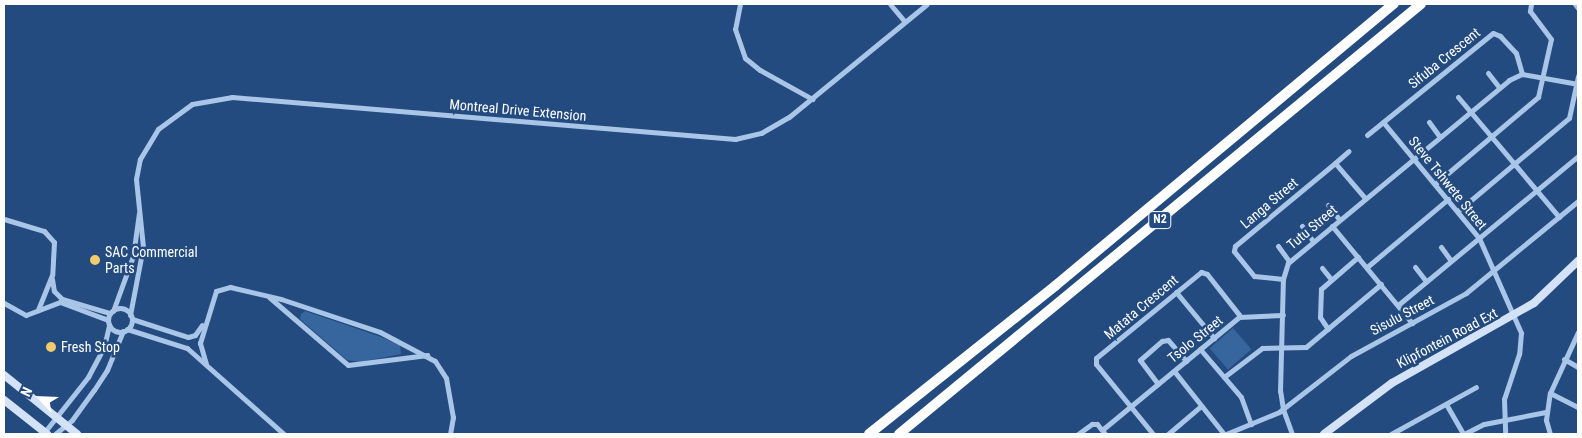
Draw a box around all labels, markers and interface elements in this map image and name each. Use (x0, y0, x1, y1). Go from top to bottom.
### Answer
street label: Sifuba Crescent (1405, 24, 1483, 92)
street label: Montreal Drive Extension (449, 96, 587, 124)
street label: Steve Tshwete Street (1405, 133, 1491, 233)
street label: Langa Street (1237, 174, 1301, 232)
street label: Tutu Street (1283, 201, 1341, 253)
road number: N2 (1148, 210, 1172, 230)
place label: SAC Commercial Parts (105, 244, 198, 276)
marker: SAC Commercial Parts (89, 254, 101, 266)
street label: Matata Crescent (1101, 271, 1181, 343)
street label: Sisulu Street (1367, 291, 1437, 339)
street label: Klipfontein Road Ext (1394, 304, 1500, 372)
street label: Tsolo Street (1164, 312, 1226, 366)
place label: Fresh Stop (61, 339, 120, 355)
marker: Fresh Stop (45, 341, 57, 353)
north arrow (15, 373, 65, 423)
text: N (17, 384, 35, 399)

